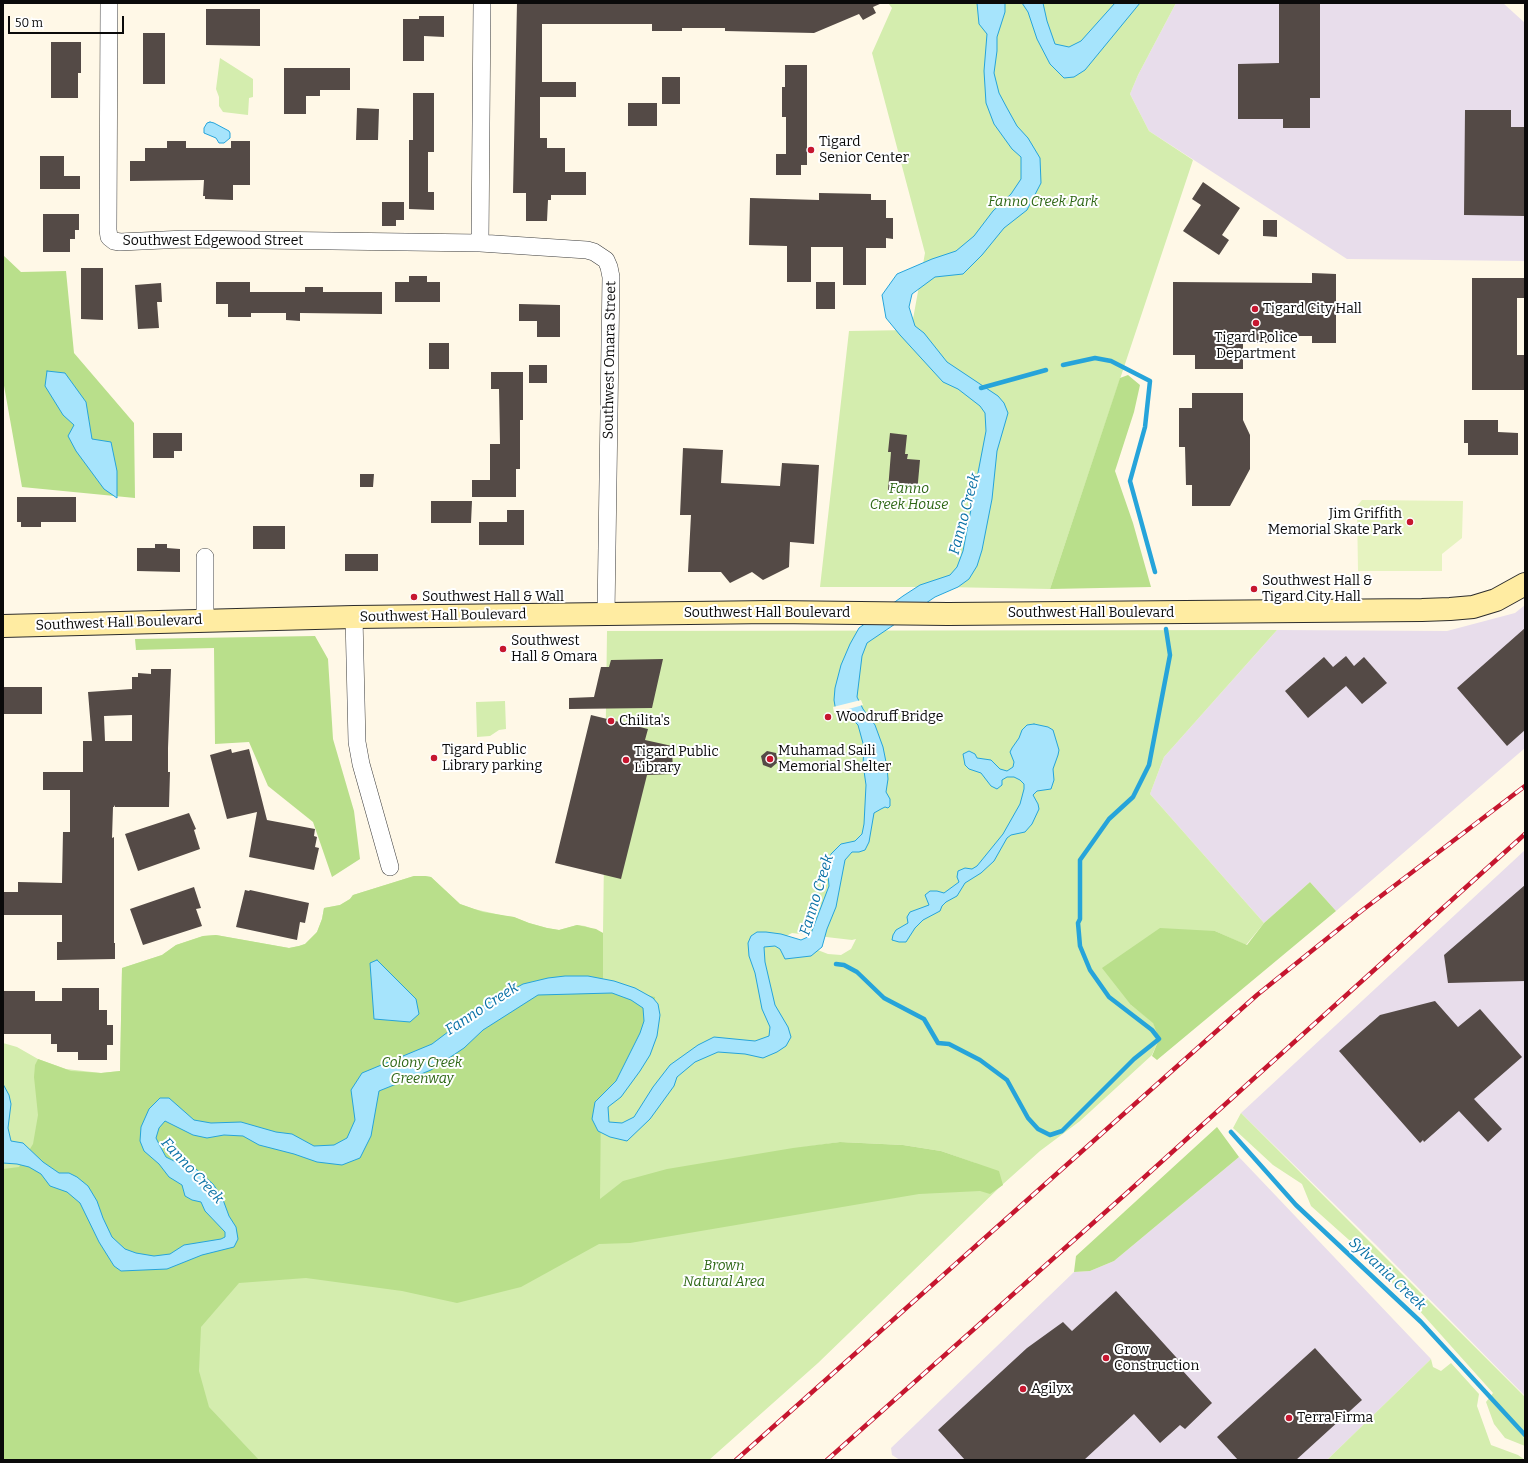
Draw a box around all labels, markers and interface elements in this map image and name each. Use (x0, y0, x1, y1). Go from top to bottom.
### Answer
scale bar (10, 8, 126, 34)
text: 50 m (15, 16, 43, 30)
place label: Tigard Senior Center (819, 134, 909, 166)
marker: Tigard Senior Center (806, 145, 816, 155)
park label: Fanno Creek Park (988, 194, 1098, 210)
street label: Southwest Edgewood Street (123, 233, 303, 249)
street label: Southwest Omara Street (600, 281, 620, 439)
place label: Tigard City Hall (1263, 301, 1362, 317)
marker: Tigard City Hall (1250, 304, 1260, 314)
marker: Tigard Police Department (1251, 318, 1261, 328)
place label: Tigard Police Department (1214, 330, 1298, 362)
water label: Fanno Creek (945, 471, 985, 557)
park label: Fanno Creek House (870, 481, 948, 514)
place label: Jim Griffith Memorial Skate Park (1268, 506, 1402, 538)
marker: Jim Griffith Memorial Skate Park (1405, 517, 1415, 527)
place label: Southwest Hall & Tigard City Hall (1262, 573, 1372, 606)
marker: Southwest Hall & Tigard City Hall (1249, 584, 1259, 594)
place label: Southwest Hall & Wall (422, 589, 564, 605)
marker: Southwest Hall & Wall (409, 592, 419, 602)
street label: Southwest Hall Boulevard (684, 605, 850, 621)
street label: Southwest Hall Boulevard (1008, 605, 1174, 621)
street label: Southwest Hall Boulevard (359, 606, 527, 626)
street label: Southwest Hall Boulevard (35, 612, 203, 634)
place label: Southwest Hall & Omara (511, 633, 598, 666)
marker: Southwest Hall & Omara (498, 644, 508, 654)
place label: Woodruff Bridge (836, 709, 943, 725)
marker: Woodruff Bridge (823, 712, 833, 722)
place label: Chilita's (619, 713, 670, 729)
marker: Chilita's (606, 716, 616, 726)
place label: Tigard Public Library parking (442, 742, 542, 774)
place label: Muhamad Saili Memorial Shelter (778, 743, 891, 776)
place label: Tigard Public Library (634, 744, 719, 776)
marker: Tigard Public Library parking (429, 753, 439, 763)
marker: Muhamad Saili Memorial Shelter (765, 754, 775, 764)
marker: Tigard Public Library (621, 755, 631, 765)
water label: Fanno Creek (796, 852, 838, 938)
water label: Fanno Creek (442, 979, 522, 1039)
park label: Colony Creek Greenway (382, 1055, 462, 1088)
water label: Fanno Creek (157, 1134, 227, 1208)
water label: Sylvania Creek (1345, 1234, 1429, 1314)
park label: Brown Natural Area (683, 1258, 765, 1290)
place label: Grow Construction (1114, 1342, 1199, 1374)
marker: Grow Construction (1101, 1353, 1111, 1363)
place label: Agilyx (1031, 1381, 1071, 1397)
marker: Agilyx (1018, 1384, 1028, 1394)
place label: Terra Firma (1297, 1410, 1373, 1426)
marker: Terra Firma (1284, 1413, 1294, 1423)

